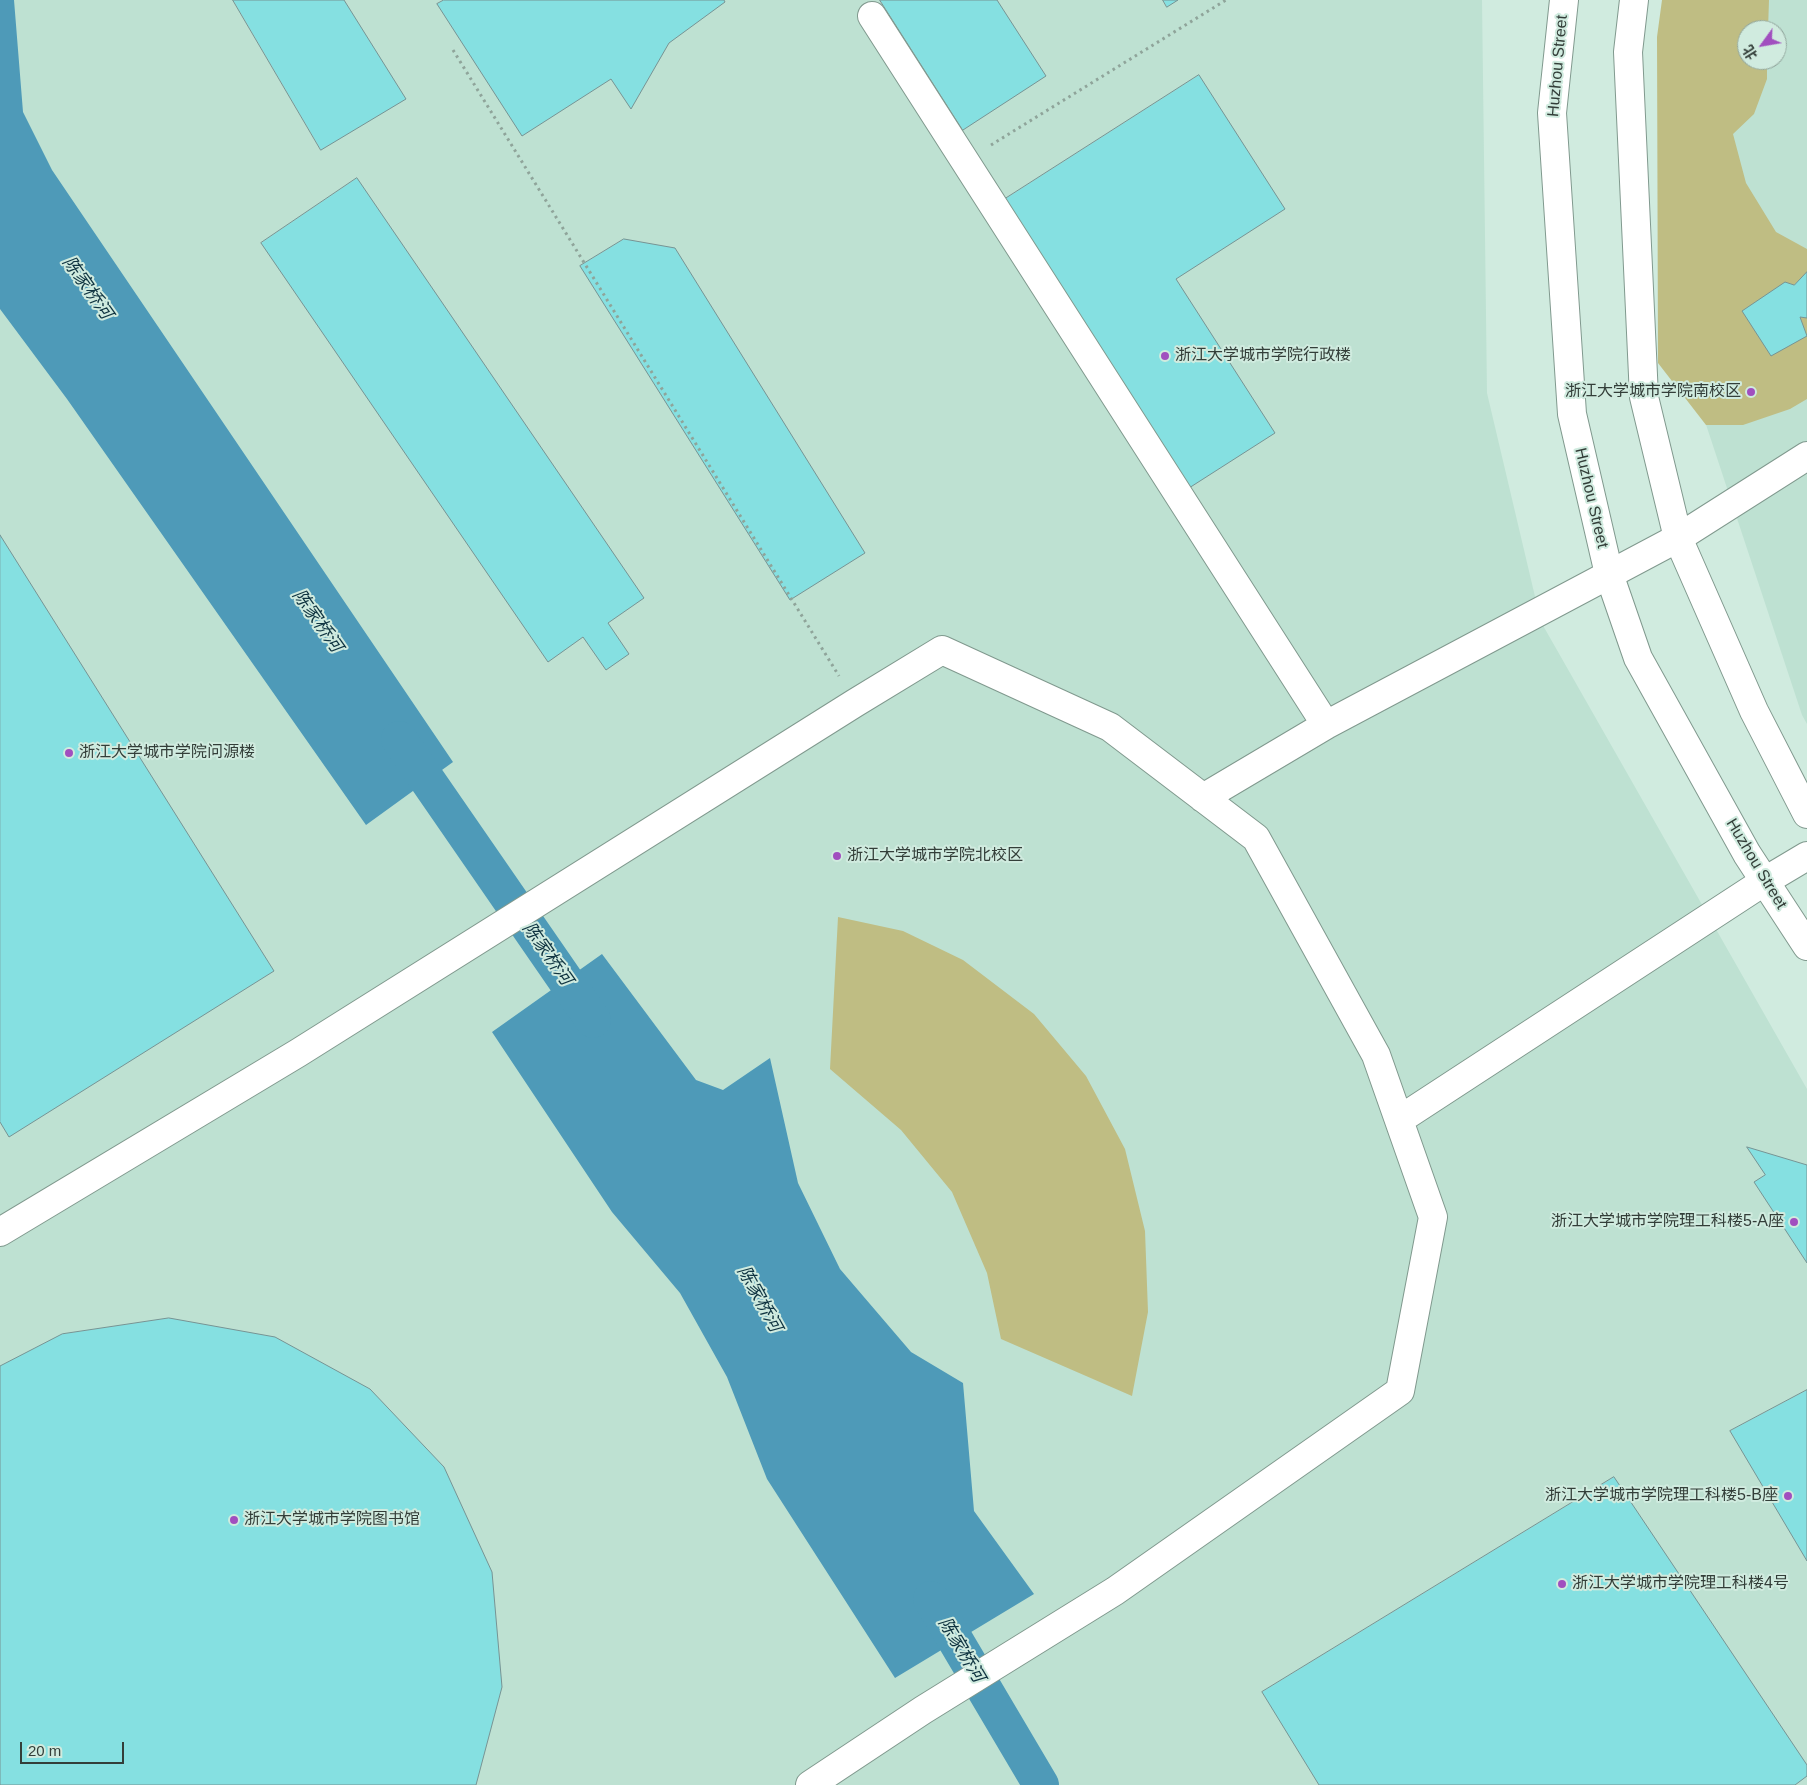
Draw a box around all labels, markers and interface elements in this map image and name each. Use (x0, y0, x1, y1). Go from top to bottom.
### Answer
street label: Huzhou Street (1544, 14, 1572, 118)
north arrow (1737, 20, 1787, 70)
text: 北 (1740, 42, 1761, 63)
water label: 陈家桥河 (58, 252, 116, 324)
place label: 浙江大学城市学院行政楼 (1175, 346, 1351, 366)
marker: 浙江大学城市学院行政楼 (1159, 350, 1171, 362)
place label: 浙江大学城市学院南校区 (1565, 382, 1741, 402)
marker: 浙江大学城市学院南校区 (1745, 386, 1757, 398)
street label: Huzhou Street (1570, 446, 1612, 550)
water label: 陈家桥河 (288, 585, 346, 657)
place label: 浙江大学城市学院问源楼 (79, 743, 255, 763)
marker: 浙江大学城市学院问源楼 (63, 747, 75, 759)
street label: Huzhou Street (1721, 815, 1791, 913)
place label: 浙江大学城市学院北校区 (847, 846, 1023, 866)
marker: 浙江大学城市学院北校区 (831, 850, 843, 862)
water label: 陈家桥河 (518, 918, 576, 990)
place label: 浙江大学城市学院理工科楼5-A座 (1551, 1212, 1784, 1232)
marker: 浙江大学城市学院理工科楼5-A座 (1788, 1216, 1800, 1228)
water label: 陈家桥河 (732, 1262, 786, 1336)
place label: 浙江大学城市学院理工科楼5-B座 (1545, 1486, 1778, 1506)
marker: 浙江大学城市学院理工科楼5-B座 (1782, 1490, 1794, 1502)
place label: 浙江大学城市学院图书馆 (244, 1510, 420, 1530)
marker: 浙江大学城市学院图书馆 (228, 1514, 240, 1526)
place label: 浙江大学城市学院理工科楼4号 (1572, 1574, 1789, 1594)
marker: 浙江大学城市学院理工科楼4号 (1556, 1578, 1568, 1590)
water label: 陈家桥河 (933, 1614, 989, 1686)
scale bar (22, 1732, 126, 1764)
text: 20 m (28, 1742, 61, 1759)

